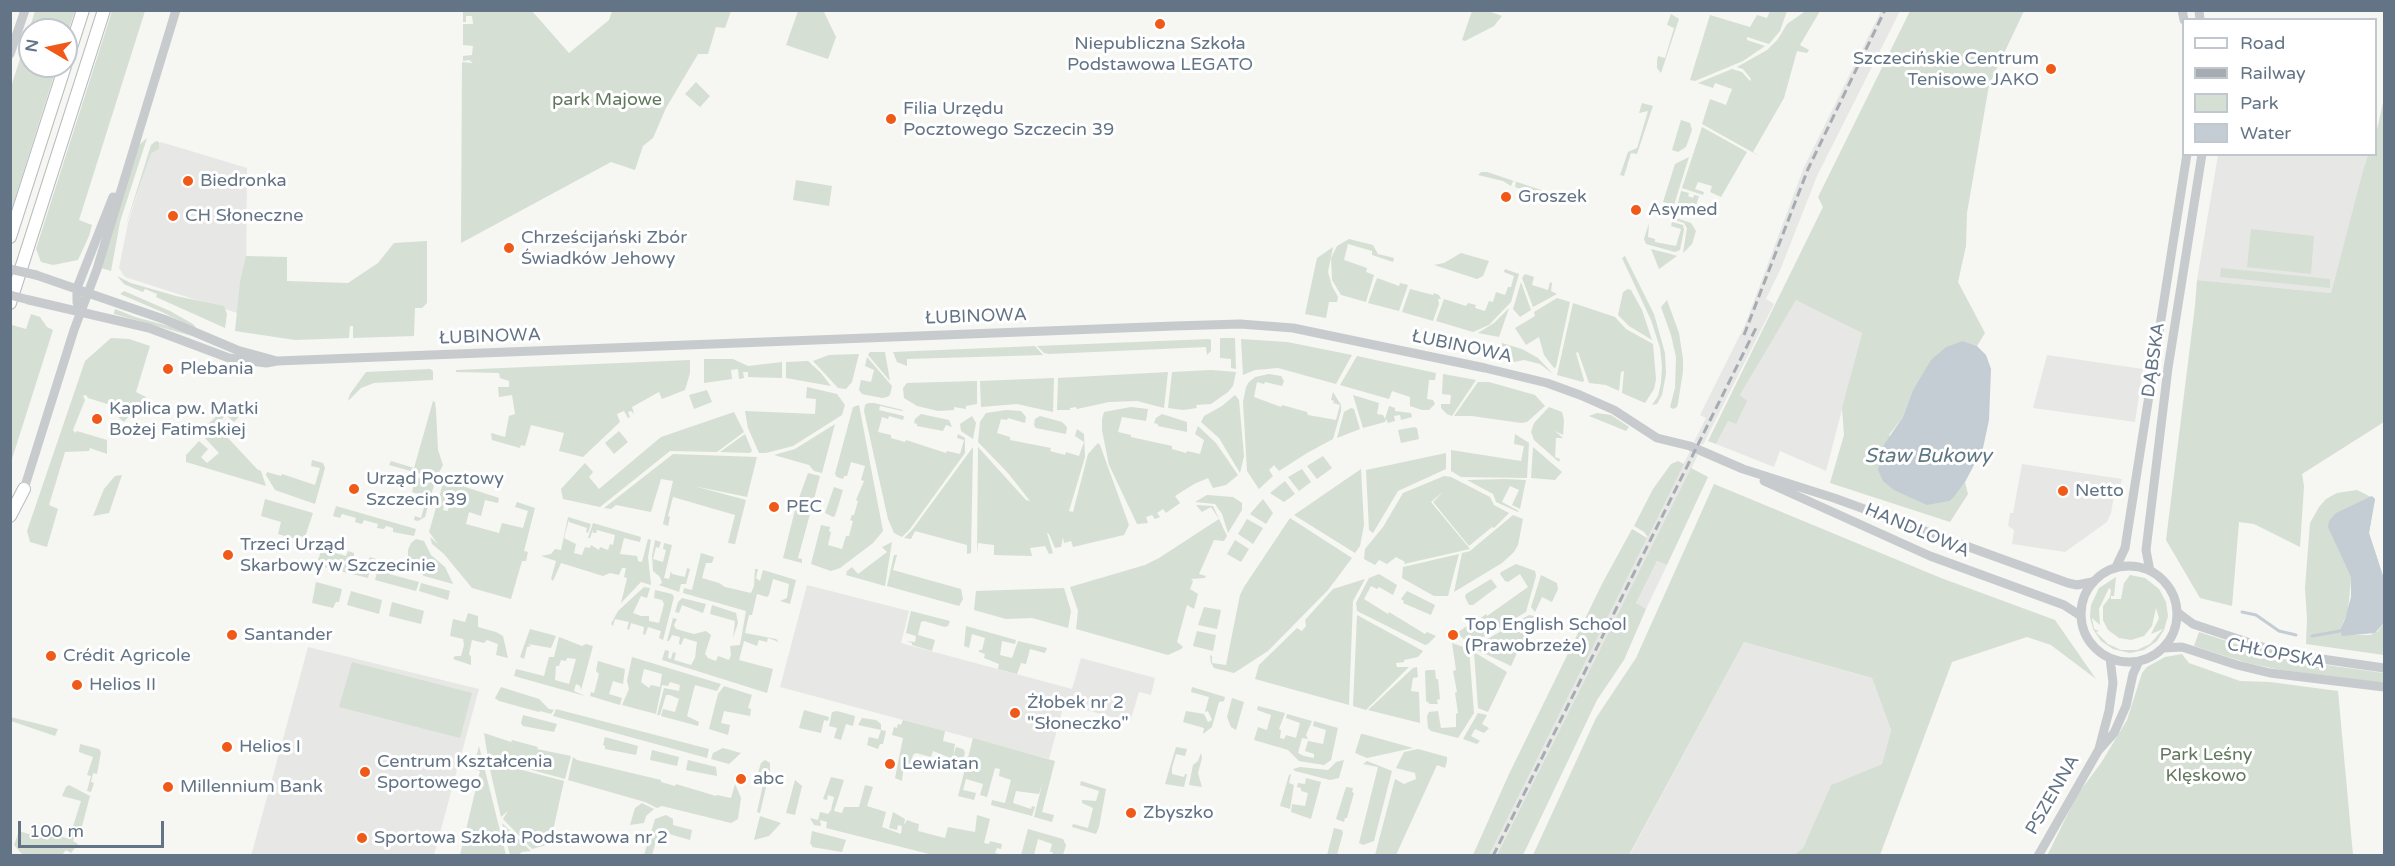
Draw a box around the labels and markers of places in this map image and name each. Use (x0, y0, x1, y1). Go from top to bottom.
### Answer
marker: Niepubliczna Szkoła Podstawowa LEGATO (1153, 17, 1167, 31)
place label: Niepubliczna Szkoła Podstawowa LEGATO (1067, 33, 1253, 76)
place label: Szczecińskie Centrum Tenisowe JAKO (1853, 48, 2039, 90)
marker: Szczecińskie Centrum Tenisowe JAKO (2044, 62, 2058, 76)
place label: Filia Urzędu Pocztowego Szczecin 39 (903, 98, 1114, 140)
marker: Filia Urzędu Pocztowego Szczecin 39 (884, 112, 898, 126)
place label: Biedronka (200, 170, 287, 192)
marker: Biedronka (181, 174, 195, 188)
place label: Groszek (1518, 186, 1587, 208)
marker: Groszek (1499, 190, 1513, 204)
place label: Asymed (1648, 199, 1718, 221)
marker: Asymed (1629, 203, 1643, 217)
place label: CH Słoneczne (185, 205, 303, 227)
marker: CH Słoneczne (166, 209, 180, 223)
place label: Chrześcijański Zbór Świadków Jehowy (521, 227, 687, 270)
marker: Chrześcijański Zbór Świadków Jehowy (502, 241, 516, 255)
place label: Plebania (180, 358, 254, 380)
marker: Plebania (161, 362, 175, 376)
place label: Kaplica pw. Matki Bożej Fatimskiej (109, 398, 258, 440)
marker: Kaplica pw. Matki Bożej Fatimskiej (90, 412, 104, 426)
place label: Urząd Pocztowy Szczecin 39 (366, 468, 504, 510)
place label: Netto (2075, 480, 2124, 502)
marker: Urząd Pocztowy Szczecin 39 (347, 482, 361, 496)
marker: Netto (2056, 484, 2070, 498)
place label: PEC (786, 496, 822, 518)
marker: PEC (767, 500, 781, 514)
place label: Trzeci Urząd Skarbowy w Szczecinie (240, 534, 436, 576)
marker: Trzeci Urząd Skarbowy w Szczecinie (221, 548, 235, 562)
place label: Top English School (Prawobrzeże) (1465, 614, 1627, 656)
place label: Santander (244, 624, 332, 646)
marker: Santander (225, 628, 239, 642)
marker: Top English School (Prawobrzeże) (1446, 628, 1460, 642)
place label: Crédit Agricole (63, 645, 191, 667)
marker: Crédit Agricole (44, 649, 58, 663)
place label: Helios II (89, 674, 156, 696)
marker: Helios II (70, 678, 84, 692)
place label: Żłobek nr 2 "Słoneczko" (1027, 692, 1129, 734)
marker: Żłobek nr 2 "Słoneczko" (1008, 706, 1022, 720)
place label: Helios I (239, 736, 301, 758)
marker: Helios I (220, 740, 234, 754)
place label: Centrum Kształcenia Sportowego (377, 751, 553, 794)
place label: Lewiatan (902, 753, 979, 775)
marker: Lewiatan (883, 757, 897, 771)
marker: Centrum Kształcenia Sportowego (358, 765, 372, 779)
place label: abc (753, 768, 784, 790)
marker: abc (734, 772, 748, 786)
place label: Millennium Bank (180, 776, 323, 798)
marker: Millennium Bank (161, 780, 175, 794)
place label: Zbyszko (1143, 802, 1214, 824)
marker: Zbyszko (1124, 806, 1138, 820)
place label: Sportowa Szkoła Podstawowa nr 2 (374, 827, 668, 849)
marker: Sportowa Szkoła Podstawowa nr 2 (355, 831, 369, 845)

